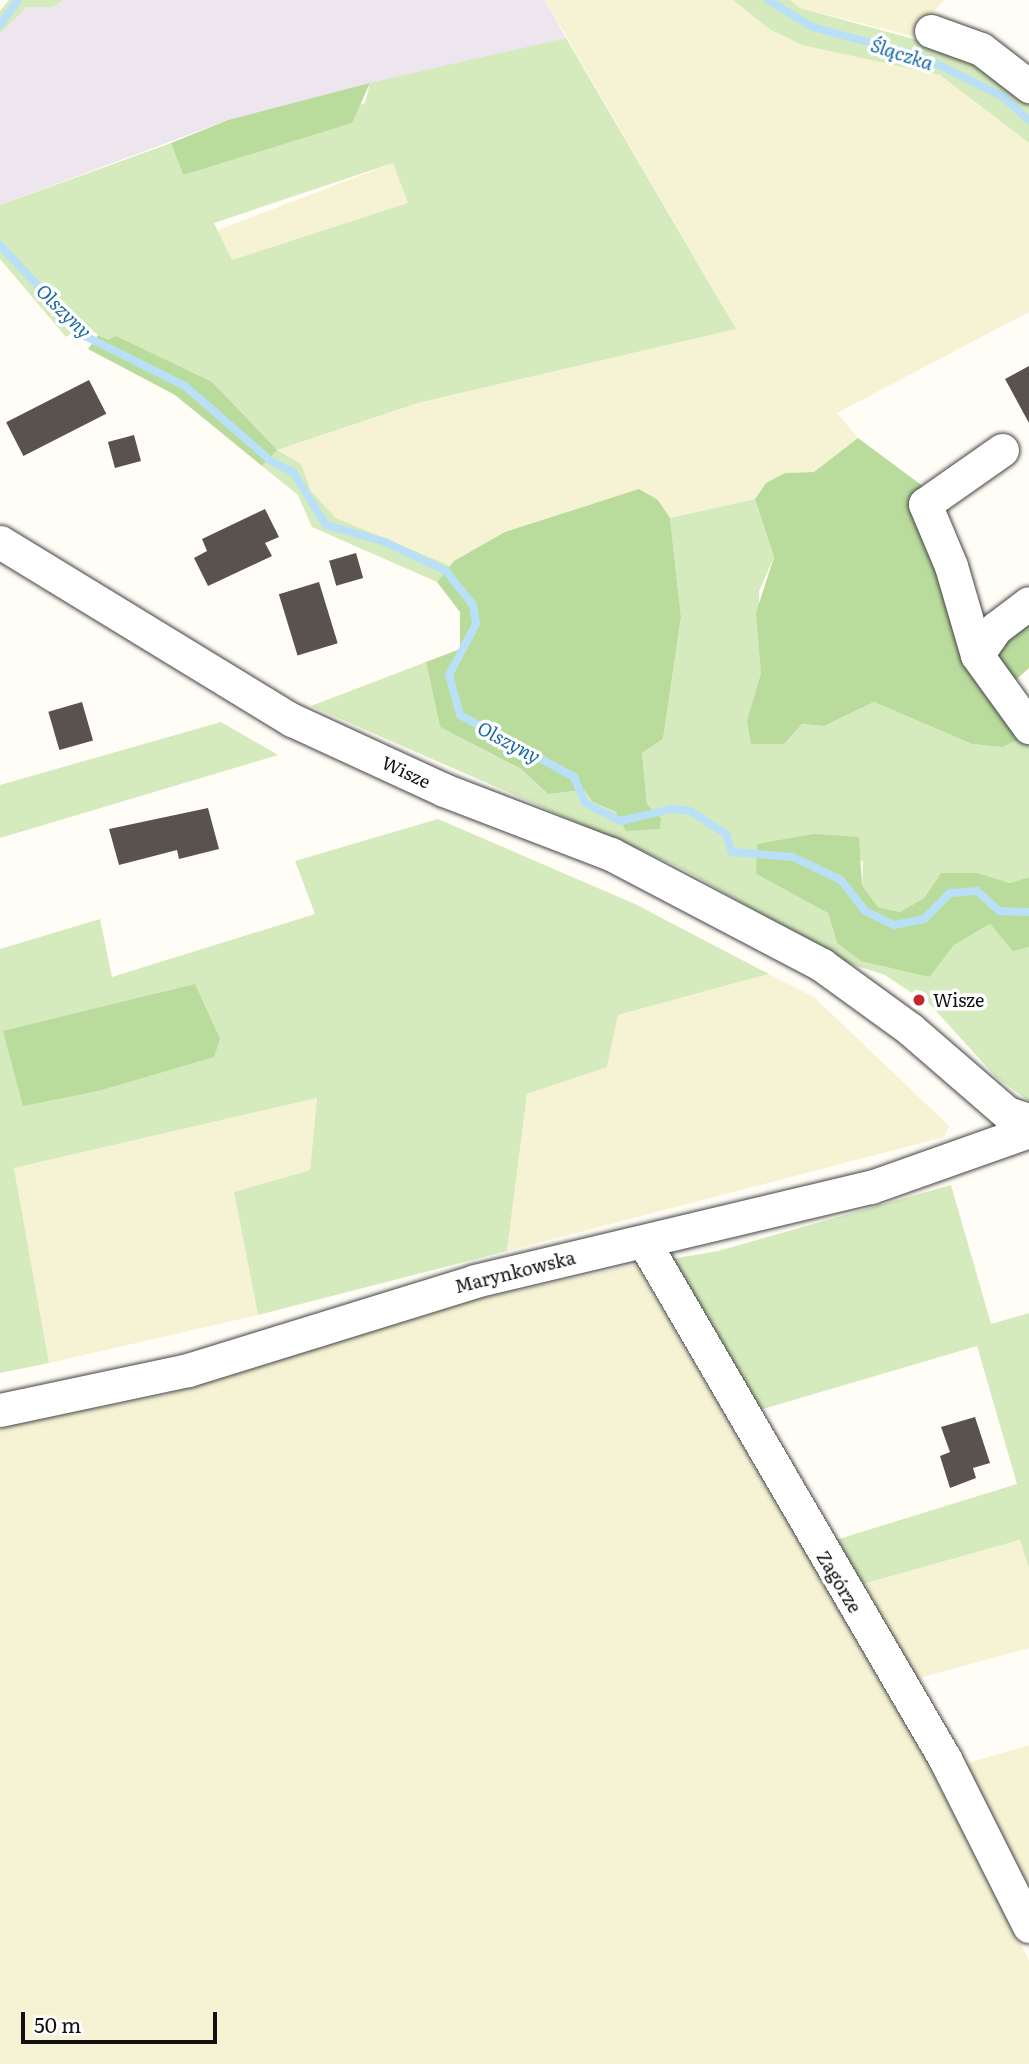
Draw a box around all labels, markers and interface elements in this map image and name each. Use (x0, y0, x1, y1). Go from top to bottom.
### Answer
water label: Ślączka (868, 33, 936, 75)
water label: Olszyny (32, 279, 96, 343)
water label: Olszyny (474, 716, 544, 768)
street label: Wisze (378, 751, 434, 793)
place label: Wisze (933, 989, 984, 1011)
marker: Wisze (911, 992, 927, 1008)
street label: Marynkowska (453, 1247, 577, 1297)
street label: Zagórze (812, 1547, 866, 1617)
scale bar (24, 1997, 220, 2041)
text: 50 m (34, 2008, 81, 2039)

